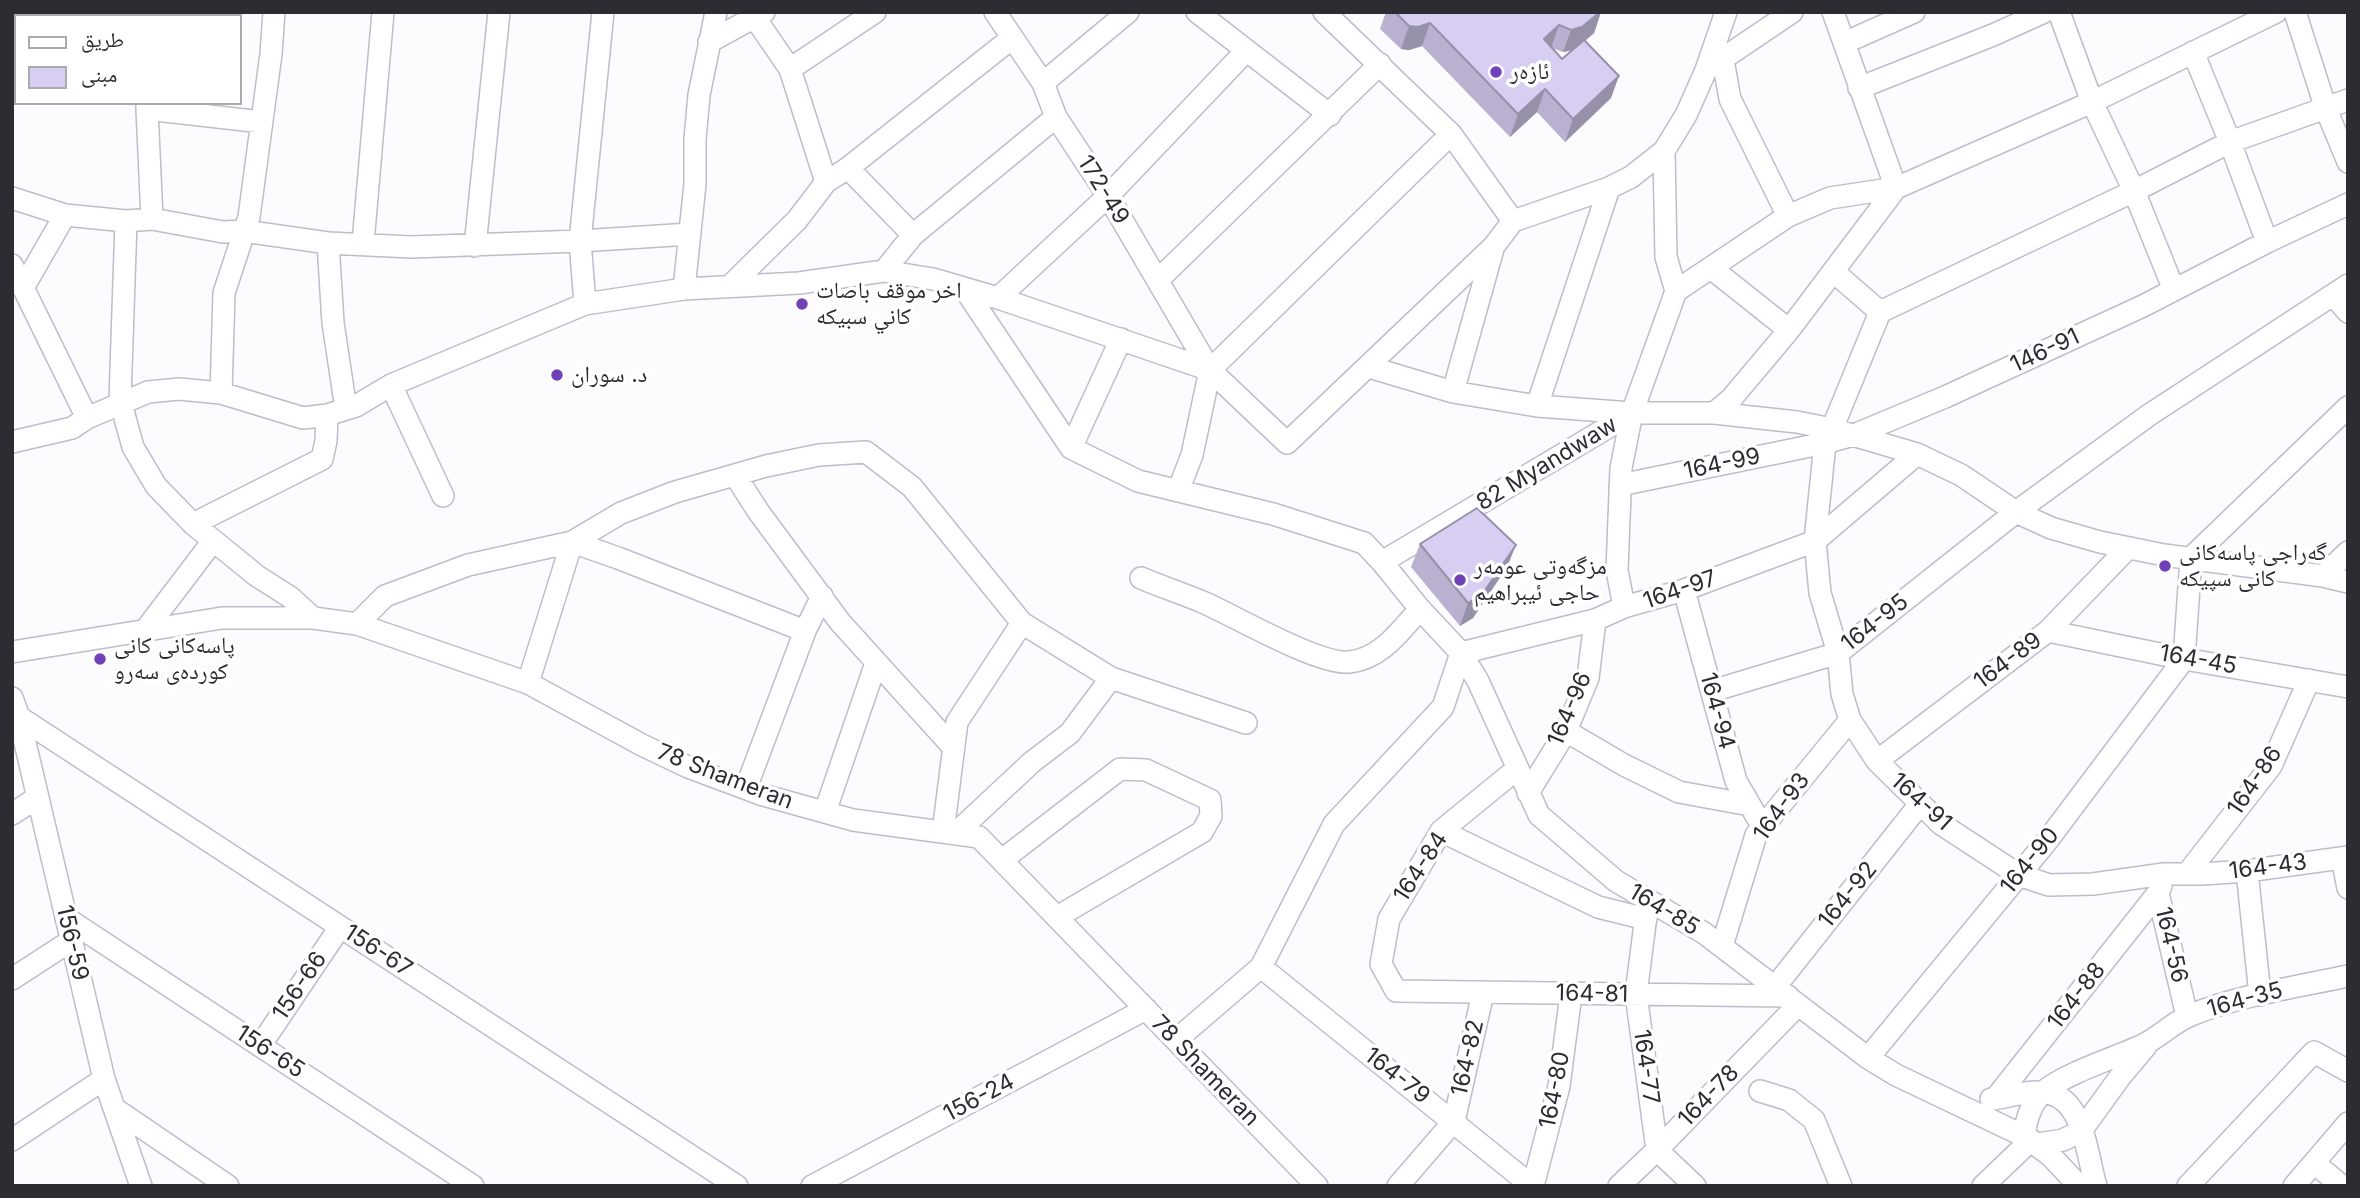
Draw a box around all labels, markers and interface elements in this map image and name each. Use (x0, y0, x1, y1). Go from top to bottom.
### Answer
legend (14, 14, 242, 105)
text: طريق (81, 27, 124, 52)
place label: ئازەر (1510, 58, 1549, 86)
text: مبنى (81, 62, 117, 87)
marker: ئازەر (1488, 64, 1504, 80)
street label: 172-49 (1071, 150, 1135, 230)
place label: اخر موقف باصات كاني سبيكه (816, 277, 962, 331)
marker: اخر موقف باصات كاني سبيكه (794, 296, 810, 312)
street label: 146-91 (2006, 323, 2084, 379)
place label: د. سوران (571, 361, 647, 389)
marker: د. سوران (549, 367, 565, 383)
street label: 82 Myandwaw (1472, 411, 1622, 517)
street label: 164-99 (1681, 442, 1763, 486)
place label: گەراجی پاسەکانی کانی سپیکە (2179, 539, 2327, 593)
place label: مزگەوتی عومەر حاجی ئیبراهیم (1474, 553, 1607, 607)
marker: گەراجی پاسەکانی کانی سپیکە (2157, 558, 2173, 574)
street label: 164-97 (1640, 565, 1720, 615)
marker: مزگەوتی عومەر حاجی ئیبراهیم (1452, 572, 1468, 588)
street label: 164-95 (1836, 588, 1914, 658)
street label: 164-89 (1969, 627, 2047, 695)
place label: پاسەکانی کانی کوردەی سەرو (114, 632, 235, 686)
street label: 164-45 (2157, 640, 2239, 680)
marker: پاسەکانی کانی کوردەی سەرو (92, 651, 108, 667)
street label: 164-96 (1542, 668, 1598, 750)
street label: 164-94 (1694, 670, 1740, 752)
street label: 78 Shameran (653, 738, 797, 816)
street label: 164-86 (2222, 741, 2288, 821)
street label: 164-91 (1885, 767, 1957, 837)
street label: 164-93 (1748, 768, 1816, 846)
street label: 164-90 (1995, 822, 2065, 900)
street label: 164-84 (1388, 827, 1454, 907)
street label: 164-43 (2228, 849, 2308, 885)
street label: 164-92 (1813, 856, 1883, 934)
street label: 164-85 (1624, 878, 1704, 942)
street label: 156-59 (50, 903, 94, 983)
street label: 164-56 (2149, 904, 2193, 986)
street label: 156-67 (339, 919, 417, 983)
street label: 156-66 (267, 946, 333, 1026)
street label: 164-88 (2042, 957, 2112, 1035)
street label: 164-35 (2204, 977, 2286, 1023)
street label: 164-81 (1555, 980, 1629, 1008)
street label: 78 Shameran (1145, 1010, 1265, 1132)
street label: 164-82 (1446, 1017, 1490, 1099)
street label: 156-65 (230, 1020, 310, 1084)
street label: 164-77 (1627, 1028, 1665, 1106)
street label: 164-79 (1359, 1042, 1435, 1110)
street label: 164-80 (1534, 1049, 1576, 1131)
street label: 164-78 (1673, 1059, 1745, 1133)
street label: 156-24 (939, 1068, 1019, 1128)

